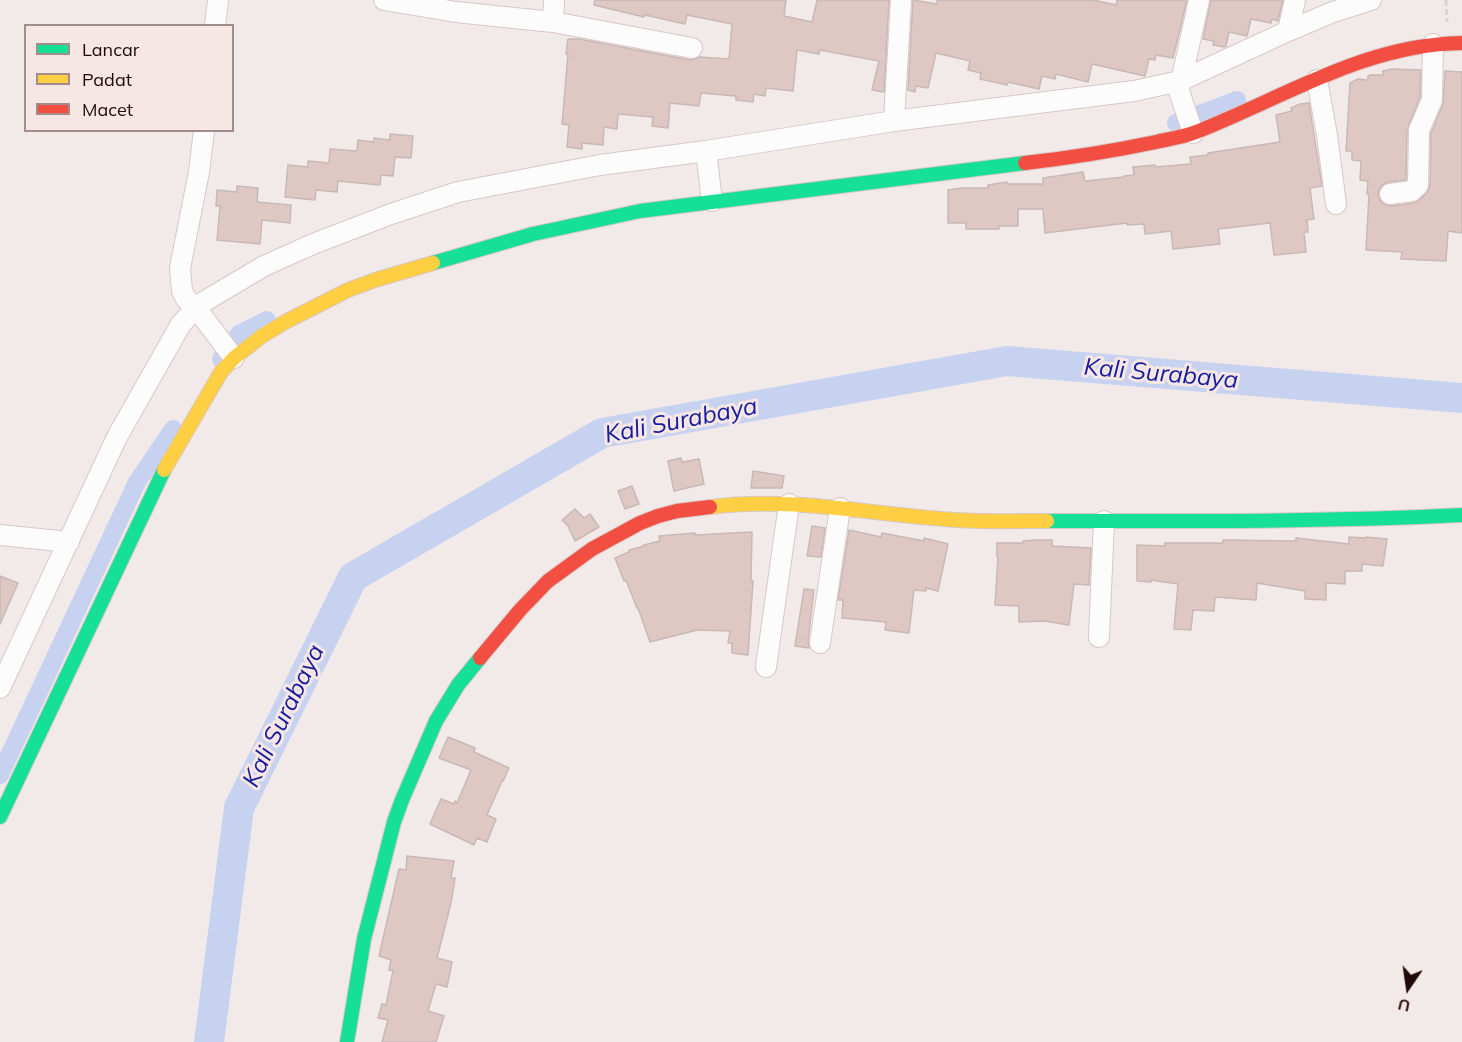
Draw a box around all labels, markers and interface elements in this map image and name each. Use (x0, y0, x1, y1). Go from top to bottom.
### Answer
legend (24, 24, 234, 132)
text: Lancar (82, 38, 139, 61)
text: Padat (82, 68, 132, 91)
text: Macet (82, 98, 133, 121)
water label: Kali Surabaya (1083, 353, 1239, 395)
water label: Kali Surabaya (602, 392, 760, 450)
water label: Kali Surabaya (237, 640, 331, 792)
north arrow (1378, 958, 1438, 1018)
text: U (1396, 994, 1412, 1017)

